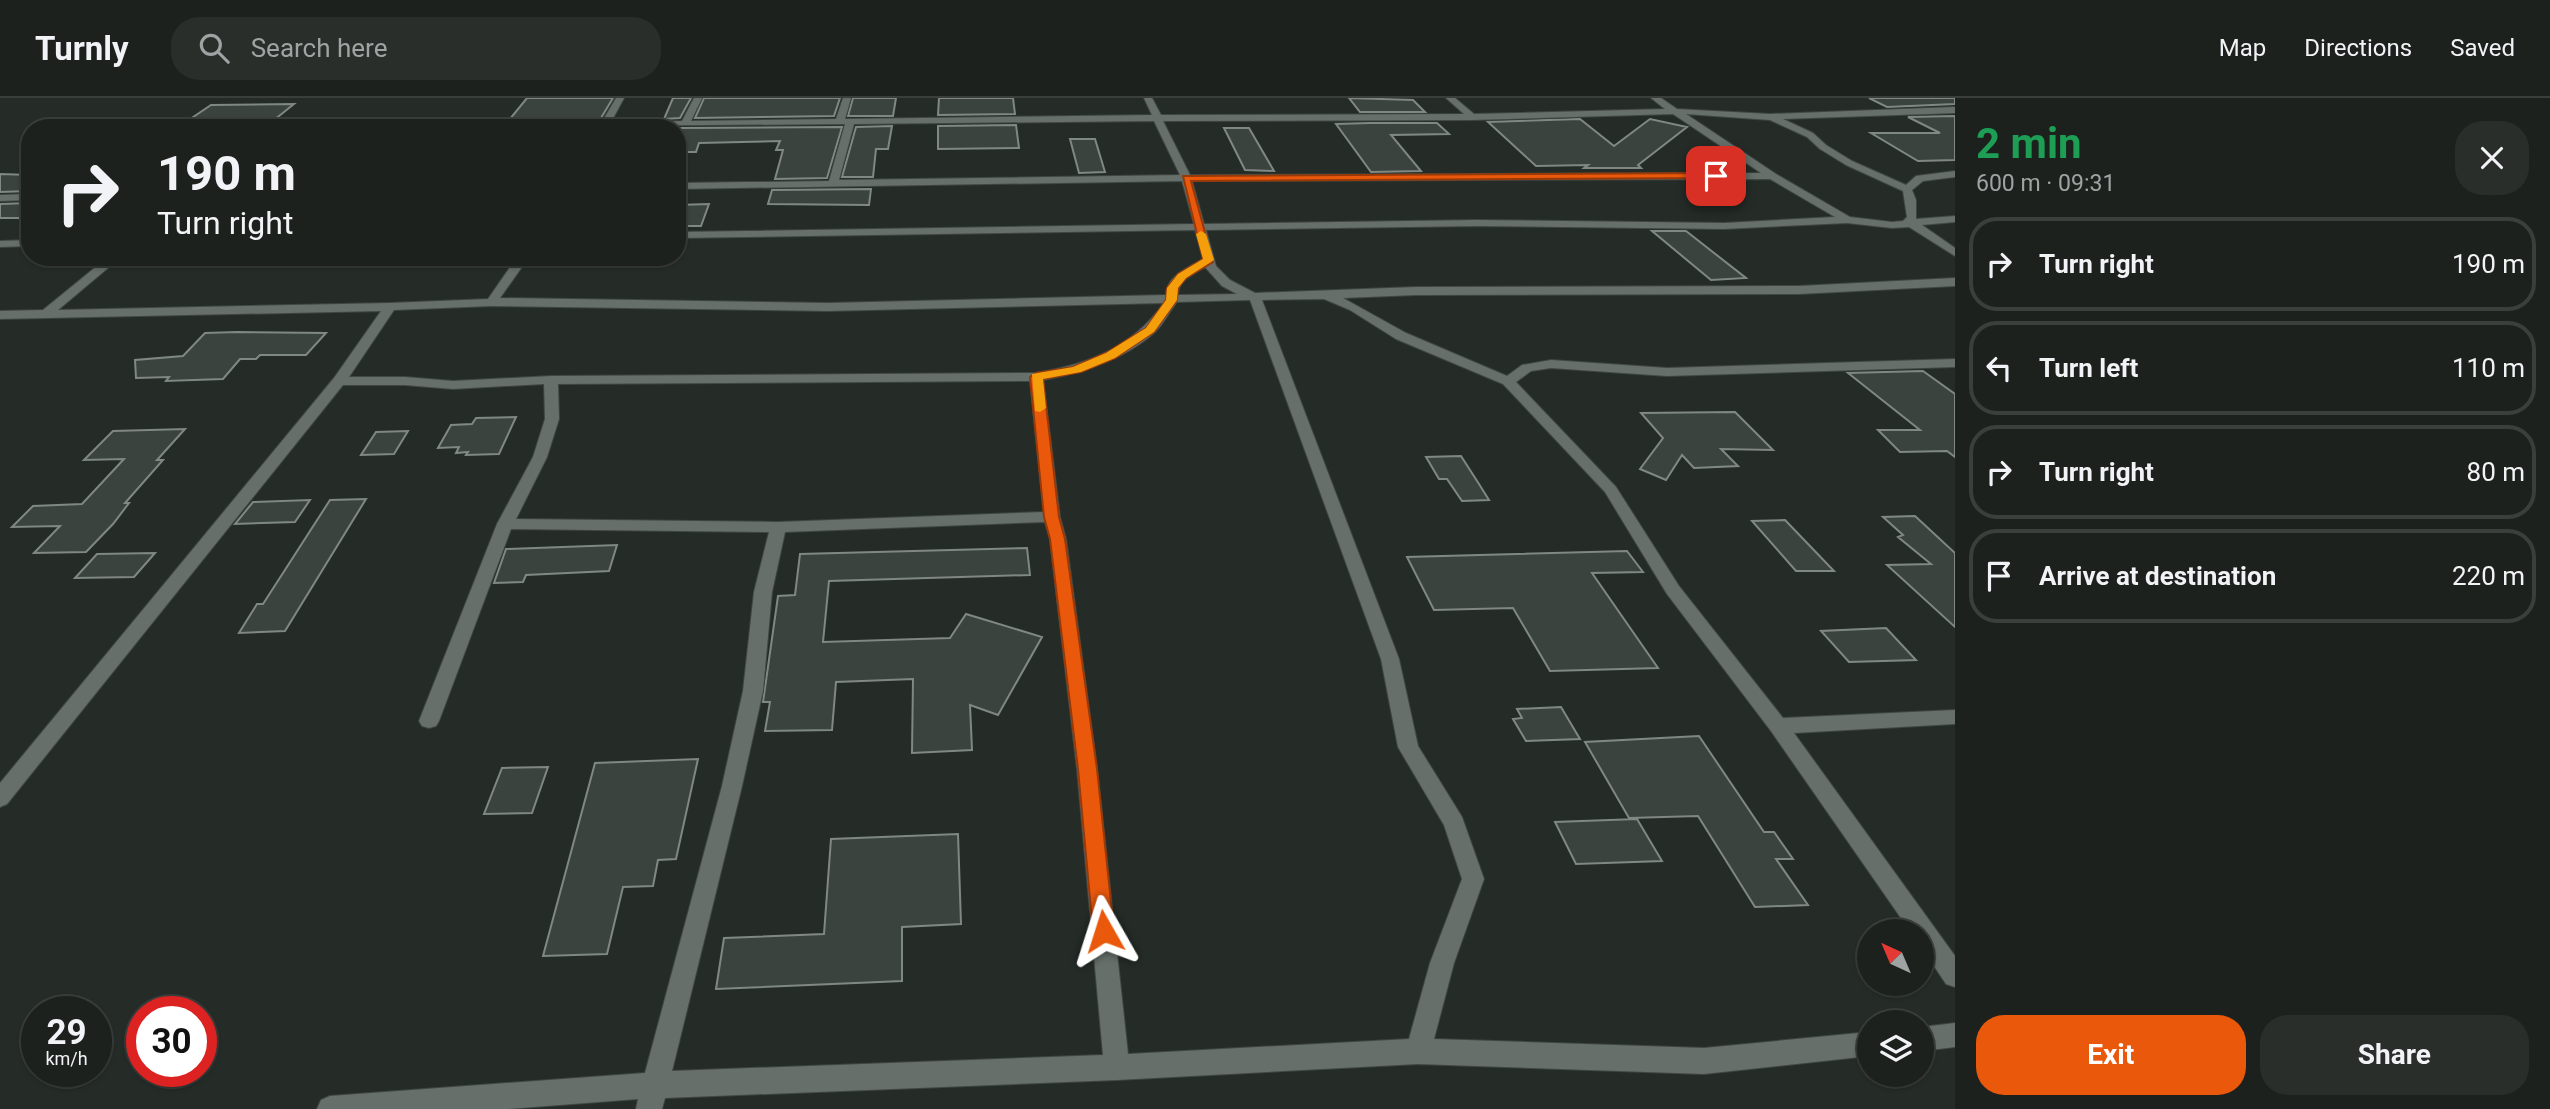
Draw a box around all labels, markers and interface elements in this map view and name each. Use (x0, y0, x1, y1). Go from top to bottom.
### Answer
search box (171, 17, 661, 80)
text: Turnly (35, 29, 129, 68)
icon: search (195, 29, 233, 67)
text: Search here (251, 33, 387, 63)
text: Map (2219, 34, 2266, 62)
text: Directions (2304, 34, 2412, 62)
text: Saved (2450, 34, 2515, 62)
text: 2 min (1976, 119, 2082, 168)
button: close (2455, 121, 2529, 195)
text: 190 m (157, 145, 296, 202)
pin (1686, 146, 1746, 206)
icon: right (42, 147, 133, 238)
icon: arrive (1697, 157, 1735, 195)
text: 600 m · 09:31 (1976, 170, 2115, 197)
text: Turn right (157, 204, 293, 242)
icon: right (1980, 245, 2018, 283)
text: Turn right (2039, 249, 2154, 279)
text: 190 m (2452, 249, 2525, 279)
icon: left (1980, 349, 2018, 387)
text: Turn left (2039, 353, 2138, 383)
text: 110 m (2452, 353, 2525, 383)
icon: right (1980, 453, 2018, 491)
text: Turn right (2039, 457, 2154, 487)
text: 80 m (2467, 457, 2525, 487)
icon: arrive (1980, 557, 2018, 595)
text: Arrive at destination (2039, 561, 2276, 591)
text: 220 m (2452, 561, 2525, 591)
position arrow (1067, 894, 1141, 968)
north arrow (1857, 919, 1934, 996)
map controls (1857, 919, 1934, 1087)
speed limit sign: 30 (126, 996, 217, 1087)
button: layers (1857, 1010, 1934, 1087)
text: 29 (46, 1012, 87, 1053)
button: Exit (1976, 1015, 2246, 1095)
button: Share (2260, 1015, 2529, 1095)
text: km/h (45, 1048, 88, 1069)

